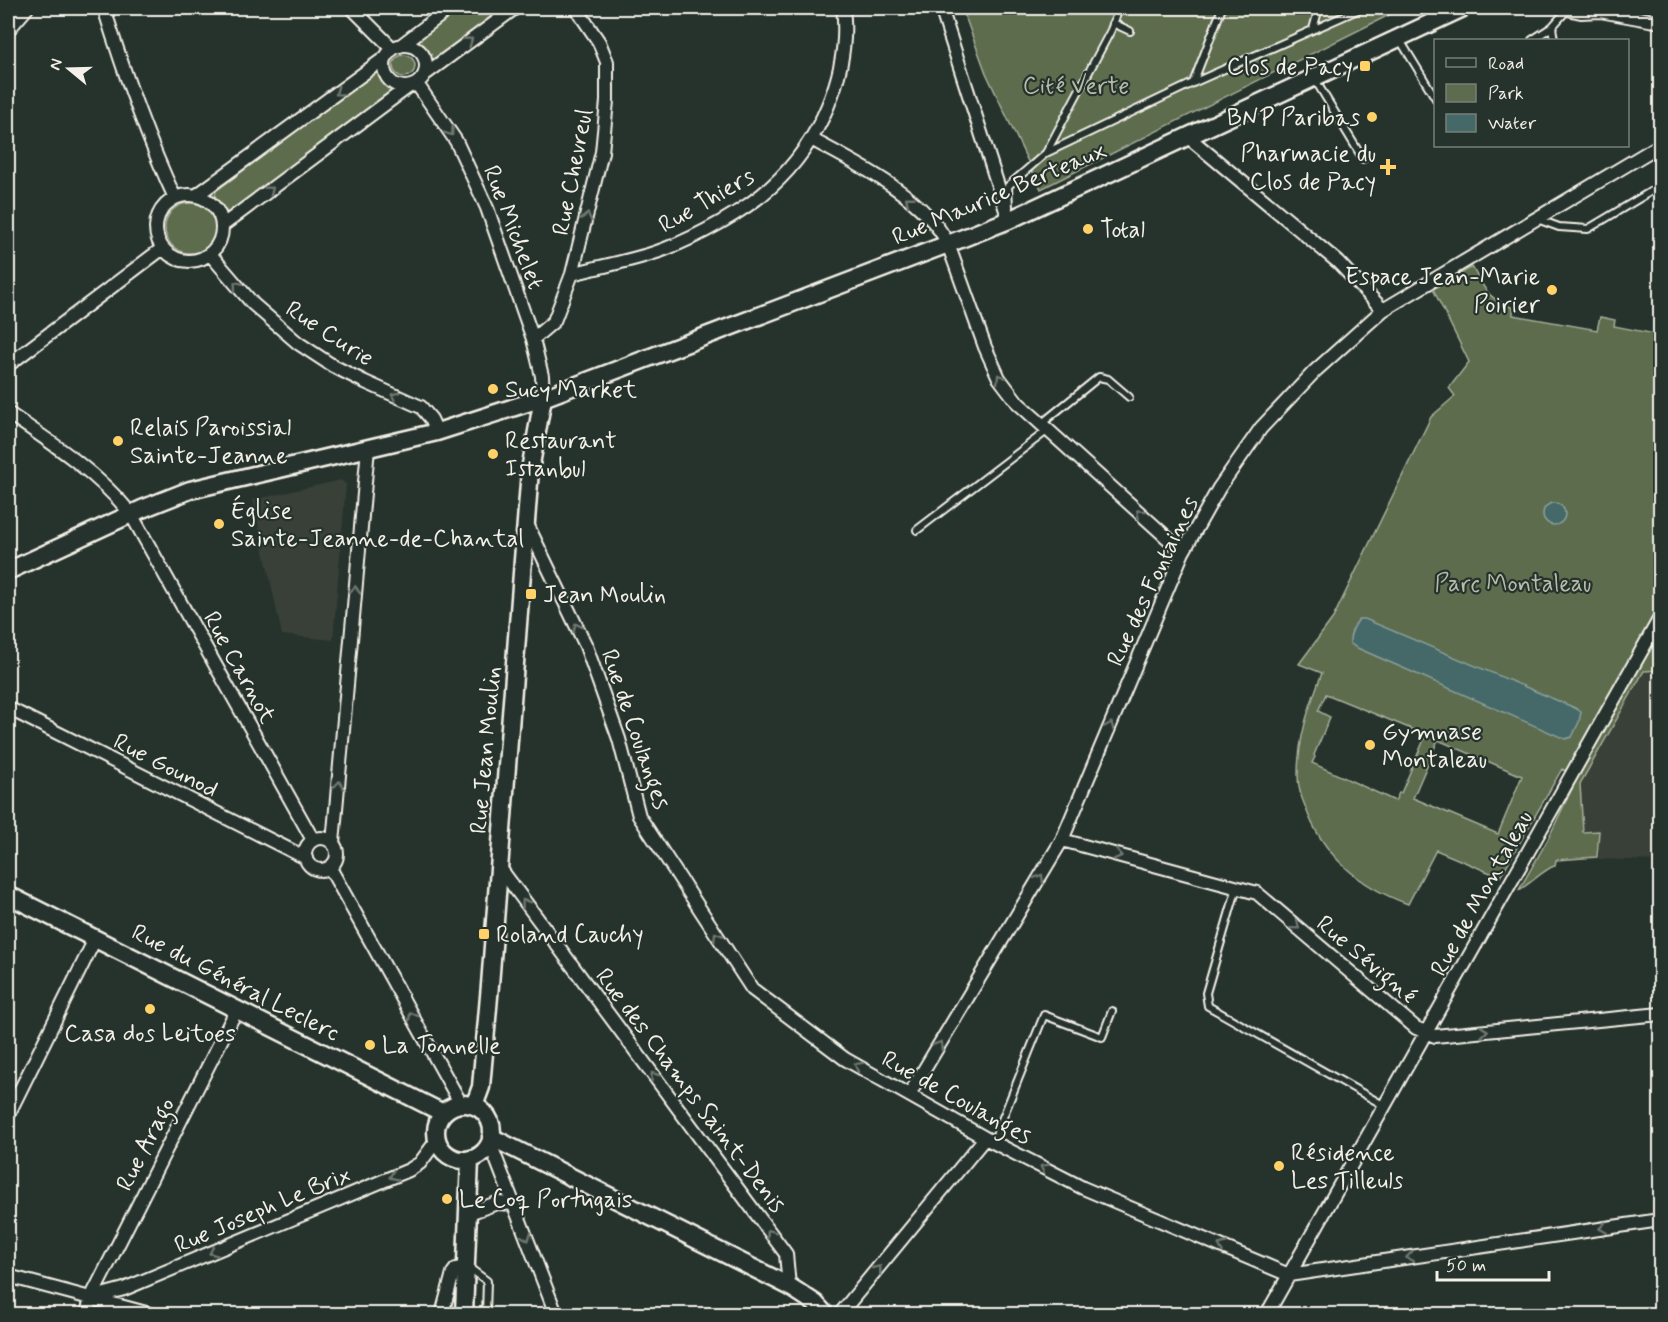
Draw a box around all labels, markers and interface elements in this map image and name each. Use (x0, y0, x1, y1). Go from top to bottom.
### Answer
one-way arrow (463, 38, 474, 49)
north arrow (39, 39, 99, 99)
legend (1434, 39, 1629, 147)
place label: Clos de Pacy (1227, 52, 1353, 83)
text: Road (1488, 52, 1524, 76)
text: N (45, 56, 68, 73)
marker: Clos de Pacy (1358, 59, 1372, 73)
park label: Cité Verte (1023, 71, 1129, 102)
text: Park (1488, 82, 1524, 106)
one-way arrow (335, 84, 346, 95)
place label: BNP Paribas (1227, 103, 1360, 134)
street label: Rue Chevreul (546, 106, 601, 238)
marker: BNP Paribas (1365, 110, 1379, 124)
text: Water (1488, 112, 1537, 136)
one-way arrow (443, 125, 454, 136)
street label: Rue Maurice Berteaux (888, 135, 1112, 254)
place label: Pharmacie du Clos de Pacy (1241, 139, 1376, 198)
marker: Pharmacie du Clos de Pacy (1381, 160, 1395, 174)
street label: Rue Michelet (475, 161, 550, 294)
street label: Rue Thiers (653, 161, 761, 241)
one-way arrow (263, 186, 274, 197)
one-way arrow (905, 197, 916, 208)
one-way arrow (580, 213, 593, 223)
place label: Total (1100, 215, 1145, 246)
marker: Total (1081, 222, 1095, 236)
place label: Espace Jean-Marie Poirier (1345, 262, 1541, 321)
one-way arrow (233, 281, 244, 292)
marker: Espace Jean-Marie Poirier (1545, 283, 1559, 297)
street label: Rue Curie (279, 294, 379, 374)
one-way arrow (996, 374, 1007, 384)
place label: Sucy Market (505, 375, 637, 406)
marker: Sucy Market (486, 382, 500, 396)
one-way arrow (390, 391, 401, 403)
place label: Relais Paroissial Sainte-Jeanne (130, 413, 291, 472)
place label: Restaurant Istanbul (505, 426, 617, 485)
marker: Relais Paroissial Sainte-Jeanne (111, 434, 125, 448)
marker: Restaurant Istanbul (486, 447, 500, 461)
street label: Rue des Fontaines (1100, 491, 1206, 672)
place label: Église Sainte-Jeanne-de-Chantal (231, 494, 524, 555)
one-way arrow (1136, 509, 1147, 520)
marker: Église Sainte-Jeanne-de-Chantal (212, 517, 226, 531)
park label: Parc Montaleau (1435, 569, 1591, 600)
place label: Jean Moulin (543, 580, 666, 611)
one-way arrow (349, 586, 362, 595)
marker: Jean Moulin (524, 587, 538, 601)
street label: Rue Carnot (195, 606, 282, 729)
one-way arrow (573, 623, 584, 634)
street label: Rue de Coulanges (590, 645, 676, 815)
street label: Rue Jean Moulin (464, 665, 509, 835)
place label: Gymnase Montaleau (1382, 717, 1487, 776)
one-way arrow (1103, 721, 1115, 732)
street label: Rue Gounod (108, 727, 223, 806)
marker: Gymnase Montaleau (1363, 738, 1377, 752)
one-way arrow (332, 780, 345, 789)
street label: Rue de Montaleau (1424, 805, 1541, 982)
one-way arrow (1113, 848, 1123, 861)
one-way arrow (1033, 874, 1044, 884)
one-way arrow (522, 898, 533, 909)
street label: Rue Sévigné (1307, 909, 1423, 1014)
street label: Rue du Général Leclerc (126, 917, 345, 1049)
one-way arrow (1289, 919, 1300, 930)
place label: Roland Cauchy (496, 920, 644, 951)
marker: Roland Cauchy (477, 927, 491, 941)
one-way arrow (713, 932, 725, 942)
street label: Rue des Champs Saint-Denis (587, 962, 792, 1220)
marker: Casa dos Leitoes (143, 1002, 157, 1016)
one-way arrow (408, 1012, 419, 1022)
place label: Casa dos Leitoes (64, 1019, 236, 1050)
one-way arrow (1480, 1025, 1489, 1038)
place label: La Tonnelle (382, 1031, 501, 1062)
marker: La Tonnelle (363, 1038, 377, 1052)
one-way arrow (932, 1041, 944, 1051)
street label: Rue de Coulanges (874, 1044, 1037, 1155)
one-way arrow (854, 1062, 864, 1074)
one-way arrow (650, 1072, 661, 1083)
street label: Rue Arago (110, 1093, 186, 1198)
place label: Résidence Les Tilleuls (1291, 1138, 1404, 1197)
street label: Rue Joseph Le Brix (170, 1159, 355, 1261)
marker: Résidence Les Tilleuls (1272, 1159, 1286, 1173)
one-way arrow (1039, 1163, 1050, 1175)
one-way arrow (388, 1169, 399, 1181)
place label: Le Coq Portugais (459, 1185, 633, 1216)
marker: Le Coq Portugais (440, 1192, 454, 1206)
one-way arrow (1598, 1222, 1607, 1234)
one-way arrow (766, 1228, 777, 1239)
one-way arrow (519, 1231, 532, 1242)
one-way arrow (1218, 1241, 1229, 1253)
scale bar (1437, 1244, 1550, 1282)
one-way arrow (209, 1245, 220, 1257)
one-way arrow (1405, 1250, 1415, 1263)
text: 50 m (1446, 1254, 1486, 1278)
one-way arrow (870, 1265, 881, 1276)

